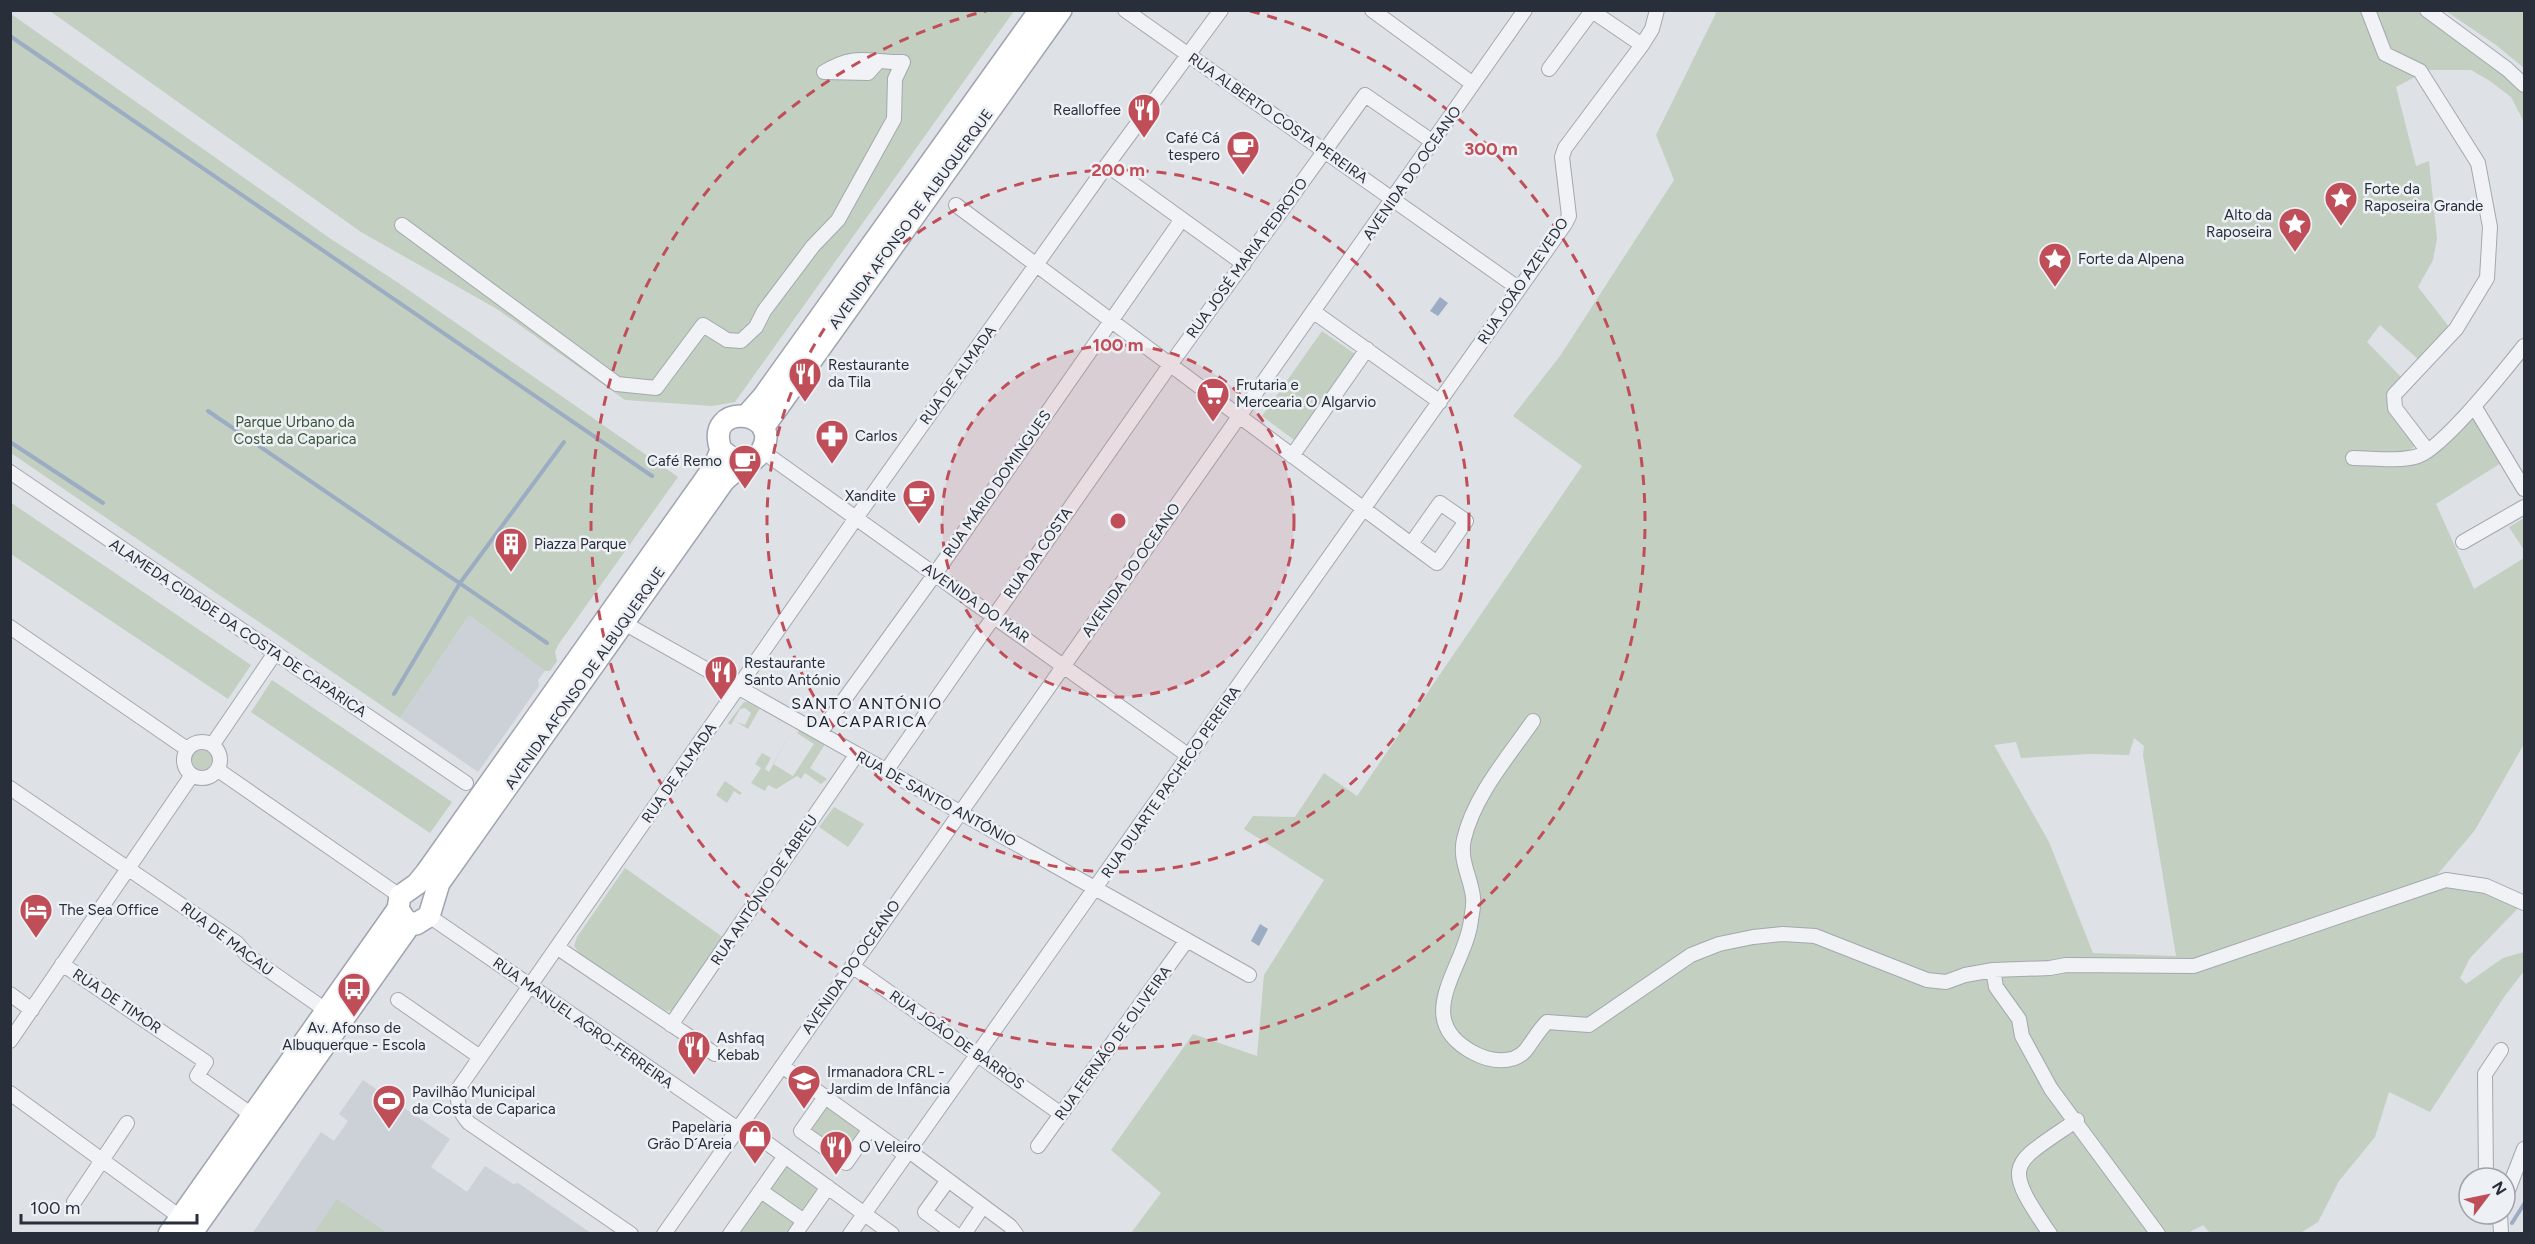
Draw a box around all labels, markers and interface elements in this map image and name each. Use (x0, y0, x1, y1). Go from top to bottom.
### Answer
street label: RUA ALBERTO COSTA PEREIRA (1185, 49, 1371, 187)
restaurant icon: Realloffee (1126, 92, 1162, 139)
place label: Realloffee (1053, 101, 1121, 119)
street label: AVENIDA DO OCEANO (1359, 103, 1465, 243)
street label: AVENIDA AFONSO DE ALBUQUERQUE (825, 106, 997, 332)
place label: Café Cá tespero (1166, 129, 1220, 164)
cafe icon: Café Cá tespero (1225, 129, 1261, 176)
text: 300 m (1464, 138, 1518, 160)
text: 200 m (1091, 159, 1145, 181)
street label: RUA JOSÉ MARIA PEDROTO (1183, 174, 1311, 342)
place icon: Forte da Raposeira Grande (2323, 180, 2359, 227)
place label: Forte da Raposeira Grande (2364, 180, 2483, 215)
place label: Alto da Raposeira (2206, 206, 2272, 241)
place icon: Alto da Raposeira (2277, 206, 2313, 253)
street label: RUA JOÃO AZEVEDO (1474, 214, 1572, 348)
place icon: Forte da Alpena (2037, 241, 2073, 288)
place label: Forte da Alpena (2078, 250, 2184, 268)
street label: RUA DE ALMADA (916, 322, 1000, 428)
text: 100 m (1093, 334, 1143, 356)
restaurant icon: Restaurante da Tila (787, 356, 823, 403)
place label: Restaurante da Tila (828, 356, 909, 391)
supermarket icon: Frutaria e Mercearia O Algarvio (1195, 376, 1231, 423)
place label: Frutaria e Mercearia O Algarvio (1236, 376, 1376, 411)
street label: RUA MÁRIO DOMINGUES (939, 407, 1055, 561)
park label: Parque Urbano da Costa da Caparica (234, 413, 356, 448)
pharmacy icon: Carlos (814, 418, 850, 465)
place label: Carlos (855, 427, 898, 445)
cafe icon: Café Remo (727, 443, 763, 490)
place label: Café Remo (647, 452, 722, 470)
cafe icon: Xandite (901, 478, 937, 525)
place label: Xandite (845, 487, 896, 505)
street label: AVENIDA DO OCEANO (1078, 500, 1184, 640)
street label: RUA DA COSTA (1000, 504, 1076, 602)
centre of rings (1108, 511, 1128, 531)
building icon: Piazza Parque (493, 526, 529, 573)
street label: ALAMEDA CIDADE DA COSTA DE CAPARICA (106, 535, 370, 721)
place label: Piazza Parque (534, 535, 626, 553)
street label: AVENIDA DO MAR (919, 559, 1033, 647)
street label: AVENIDA AFONSO DE ALBUQUERQUE (501, 563, 669, 793)
restaurant icon: Restaurante Santo António (703, 654, 739, 701)
place label: Restaurante Santo António (744, 654, 841, 689)
street label: RUA DUARTE PACHECO PEREIRA (1098, 683, 1244, 881)
district label: SANTO ANTÓNIO DA CAPARICA (791, 694, 943, 731)
street label: RUA DE ALMADA (638, 719, 720, 827)
street label: RUA DE SANTO ANTÓNIO (853, 747, 1019, 851)
street label: RUA ANTÓNIO DE ABREU (707, 811, 821, 969)
hotel icon: The Sea Office (18, 892, 54, 939)
street label: AVENIDA DO OCEANO (798, 897, 904, 1037)
street label: RUA DE MACAU (177, 898, 277, 980)
place label: The Sea Office (59, 901, 159, 919)
street label: RUA MANUEL AGRO-FERREIRA (489, 954, 677, 1092)
street label: RUA FERNÃO DE OLIVEIRA (1051, 962, 1175, 1124)
street label: RUA DE TIMOR (69, 965, 165, 1037)
bus stop icon: Av. Afonso de Albuquerque - Escola (336, 971, 372, 1018)
street label: RUA JOÃO DE BARROS (886, 987, 1028, 1093)
place label: Av. Afonso de Albuquerque - Escola (282, 1019, 426, 1054)
restaurant icon: Ashfaq Kebab (676, 1029, 712, 1076)
place label: Ashfaq Kebab (717, 1029, 764, 1064)
school or university icon: Irmanadora CRL - Jardim de Infância (786, 1063, 822, 1110)
place label: Irmanadora CRL - Jardim de Infância (827, 1063, 950, 1098)
sports icon: Pavilhão Municipal da Costa de Caparica (371, 1083, 407, 1130)
place label: Pavilhão Municipal da Costa de Caparica (412, 1083, 556, 1118)
place label: Papelaria Grão D´Areia (647, 1118, 732, 1153)
shop icon: Papelaria Grão D´Areia (737, 1118, 773, 1165)
restaurant icon: O Veleiro (818, 1129, 854, 1176)
place label: O Veleiro (859, 1138, 921, 1156)
north arrow (2457, 1166, 2517, 1226)
text: N (2488, 1178, 2511, 1199)
scale bar (21, 1187, 196, 1225)
text: 100 m (30, 1197, 80, 1219)

